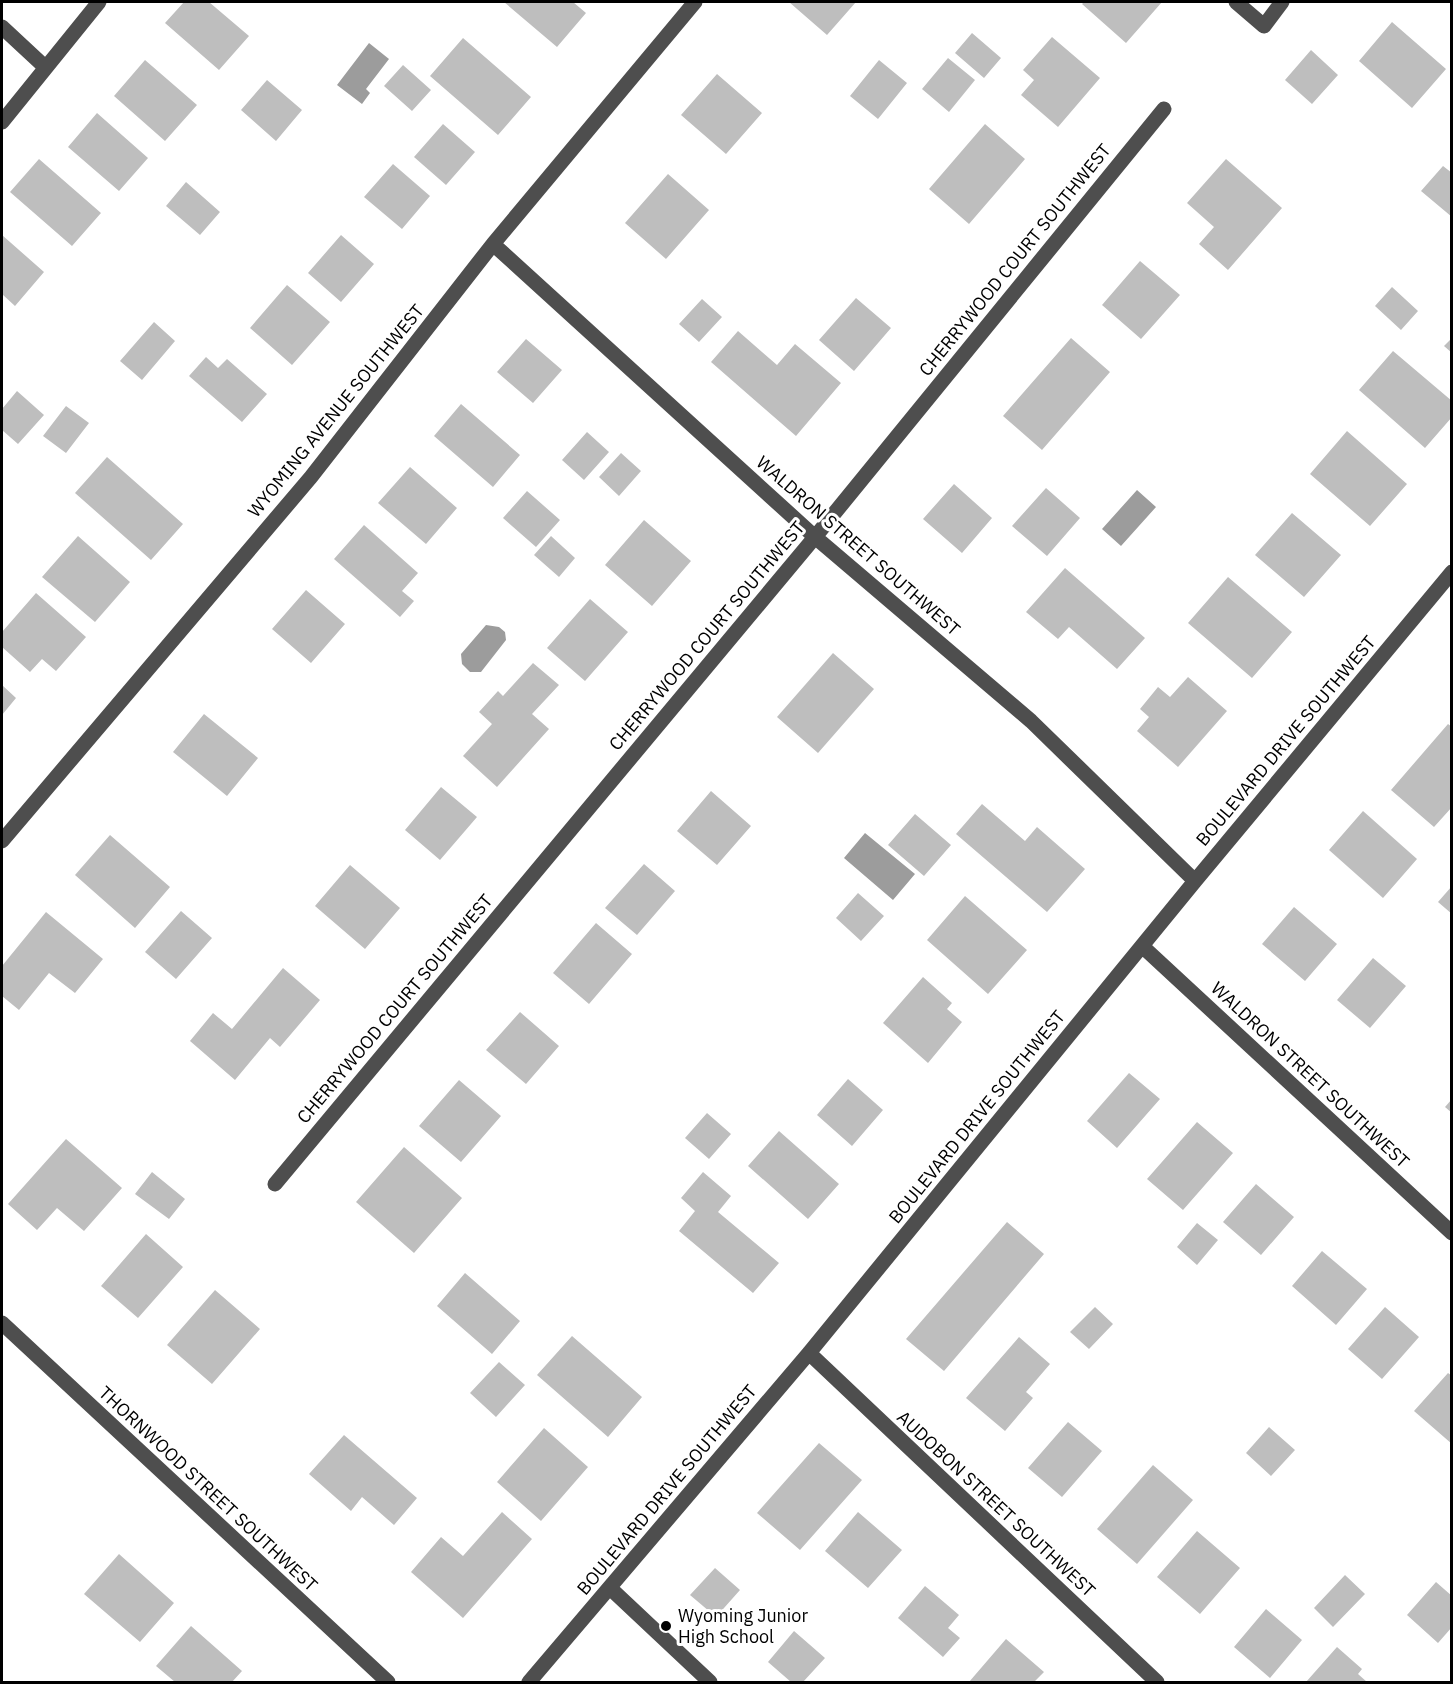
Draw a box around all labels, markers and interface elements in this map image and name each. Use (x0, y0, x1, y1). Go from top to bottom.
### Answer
street label: CHERRYWOOD COURT SOUTHWEST (914, 139, 1116, 381)
street label: WYOMING AVENUE SOUTHWEST (242, 299, 429, 522)
street label: WALDRON STREET SOUTHWEST (752, 451, 965, 640)
street label: CHERRYWOOD COURT SOUTHWEST (604, 516, 809, 755)
street label: BOULEVARD DRIVE SOUTHWEST (1191, 631, 1380, 851)
street label: CHERRYWOOD COURT SOUTHWEST (292, 889, 497, 1128)
street label: WALDRON STREET SOUTHWEST (1206, 977, 1414, 1173)
street label: BOULEVARD DRIVE SOUTHWEST (883, 1005, 1070, 1228)
street label: BOULEVARD DRIVE SOUTHWEST (572, 1380, 761, 1600)
street label: THORNWOOD STREET SOUTHWEST (94, 1381, 323, 1596)
street label: AUDOBON STREET SOUTHWEST (892, 1406, 1100, 1602)
place label: Wyoming Junior High School (678, 1604, 808, 1648)
marker: Wyoming Junior High School (659, 1619, 673, 1633)

